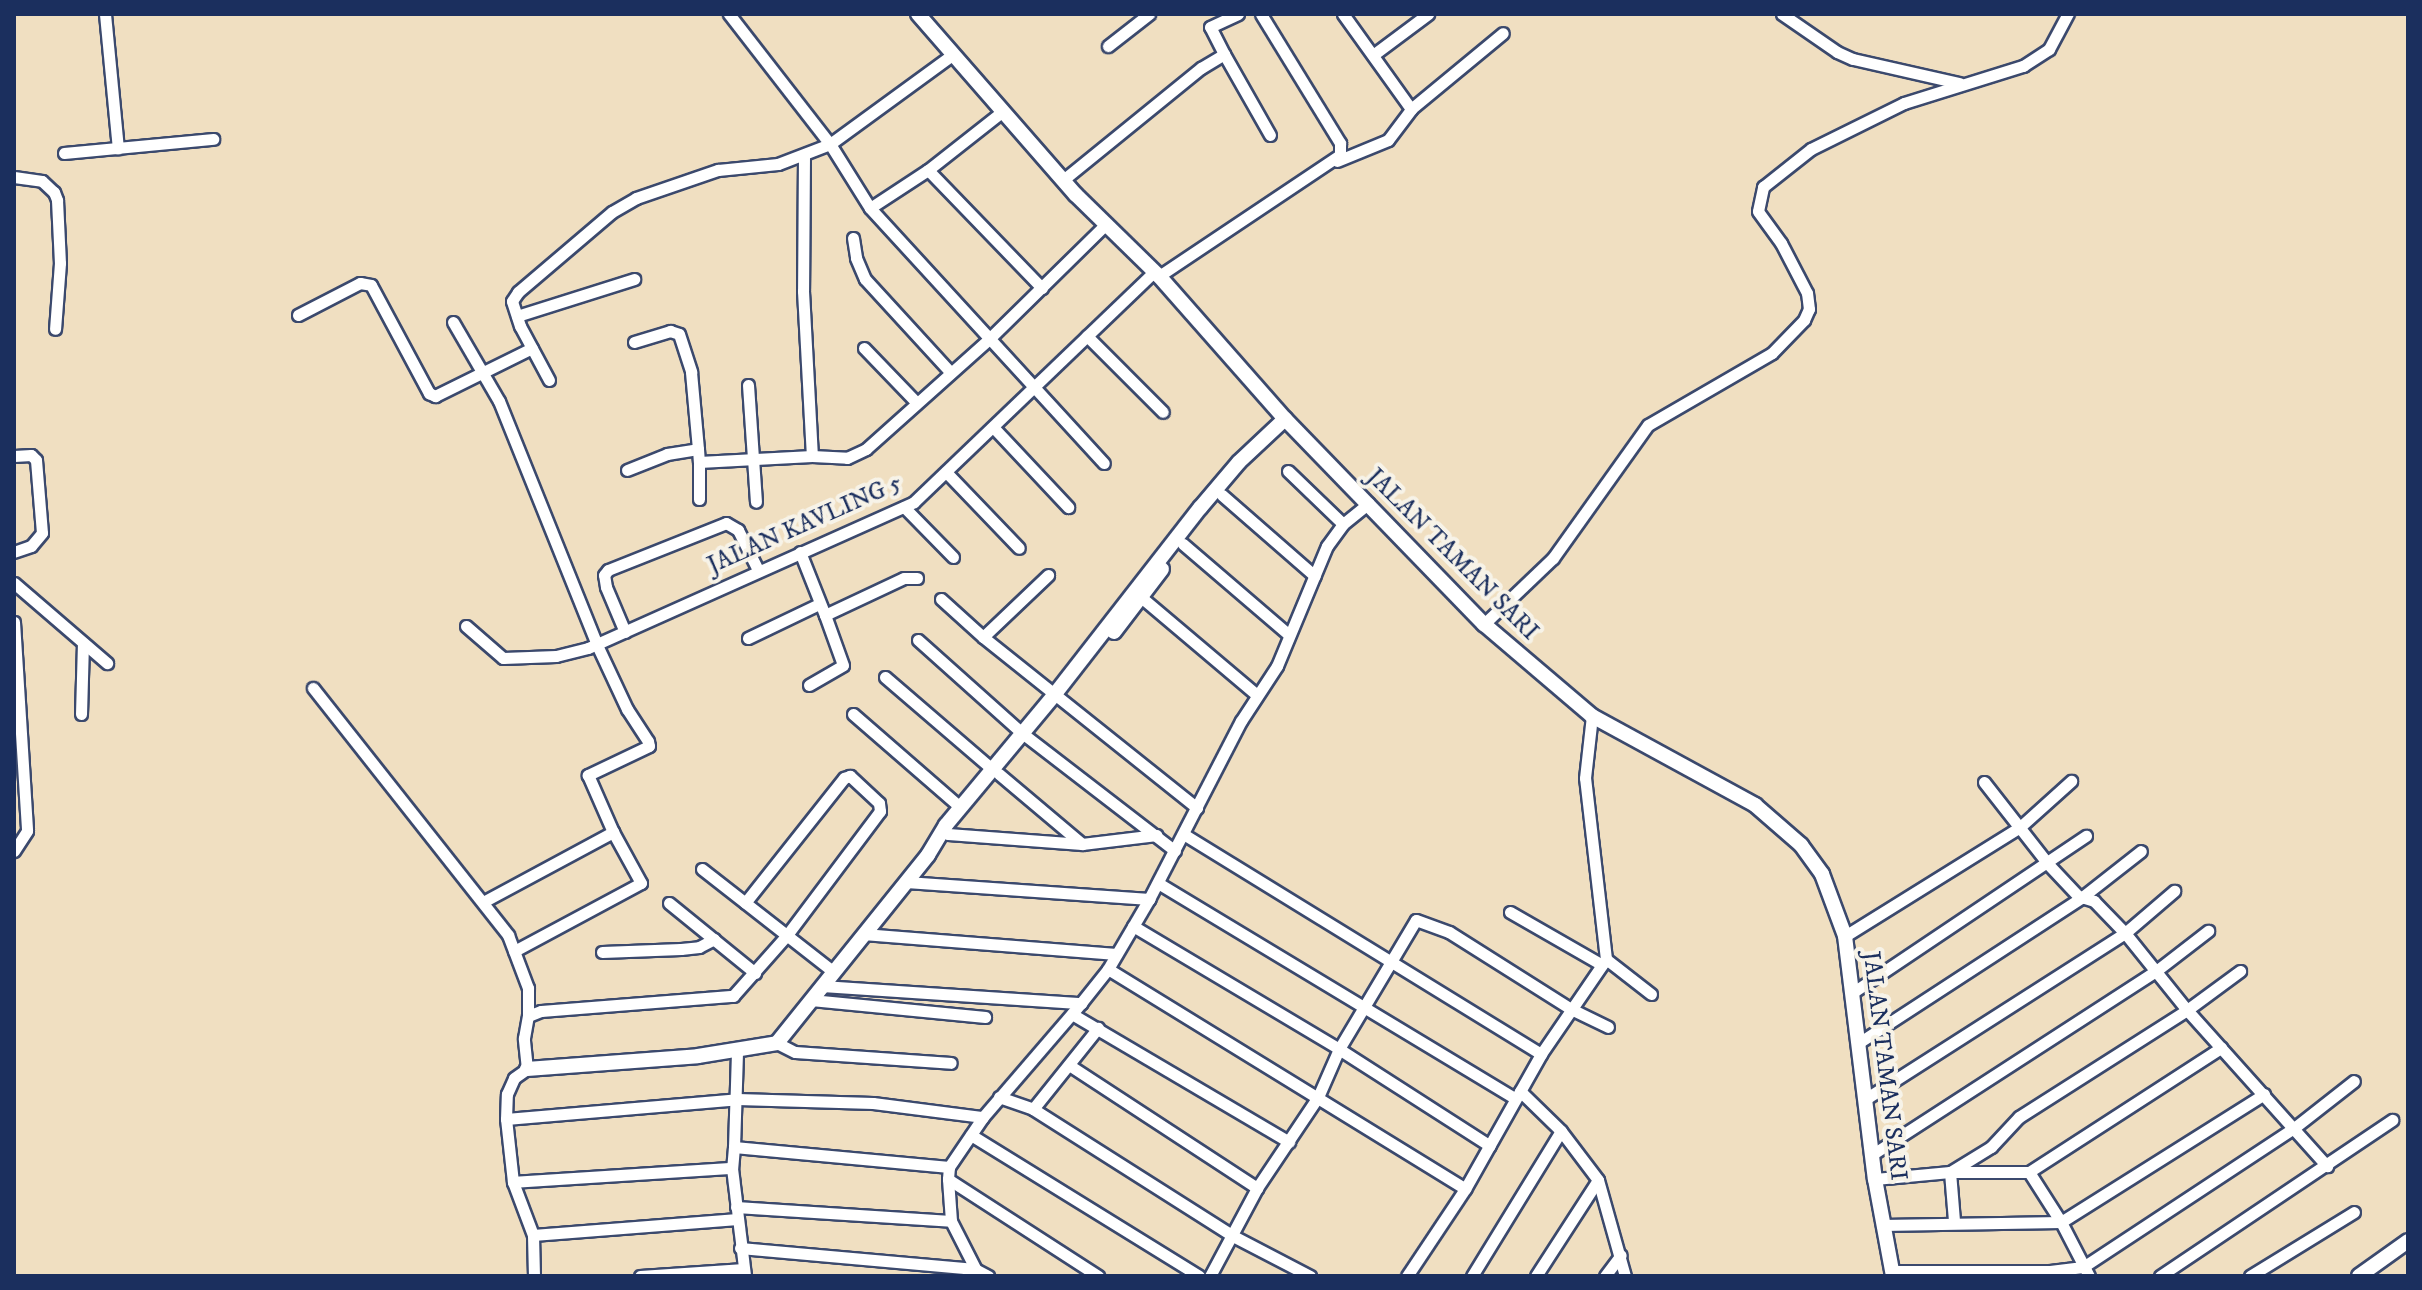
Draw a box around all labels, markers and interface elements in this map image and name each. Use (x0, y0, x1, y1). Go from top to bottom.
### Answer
street label: JALAN TAMAN SARI (1360, 463, 1544, 647)
street label: JALAN KAVLING 5 (703, 469, 907, 581)
street label: JALAN TAMAN SARI (1856, 950, 1912, 1182)

